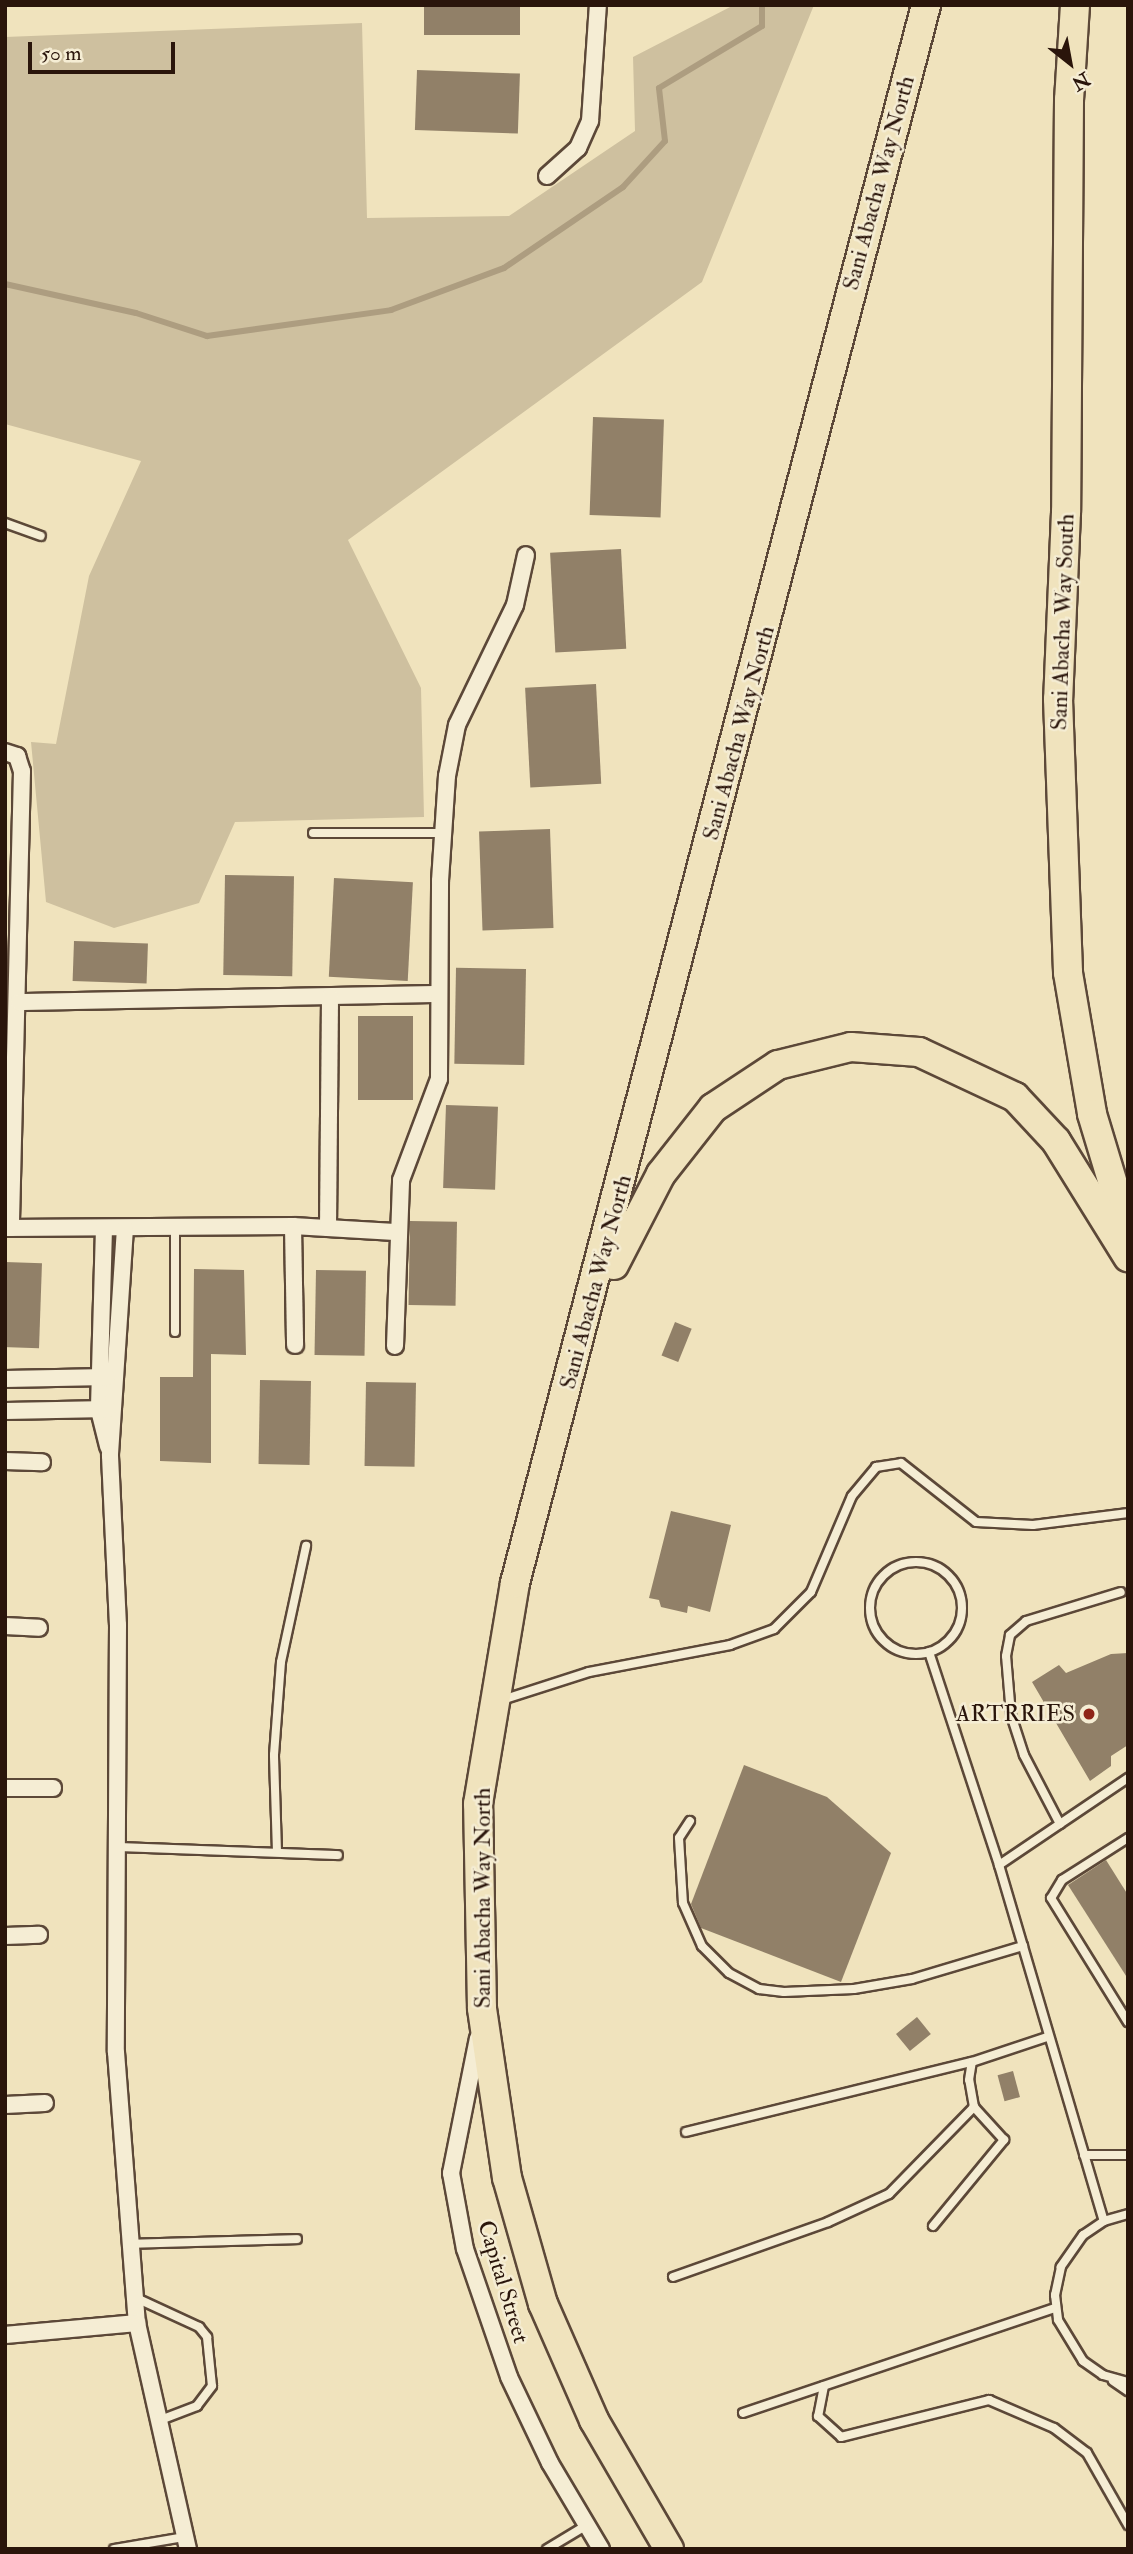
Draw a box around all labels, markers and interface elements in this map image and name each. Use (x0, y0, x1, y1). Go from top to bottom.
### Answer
scale bar (32, 28, 178, 72)
north arrow (1035, 28, 1105, 98)
text: 50 m (41, 40, 82, 67)
text: N (1067, 66, 1094, 96)
street label: Sani Abacha Way North (837, 73, 921, 293)
street label: Sani Abacha Way South (1045, 513, 1081, 731)
street label: Sani Abacha Way North (697, 623, 781, 843)
street label: Sani Abacha Way North (554, 1172, 638, 1392)
place label: ARTRRIES (956, 1700, 1075, 1728)
marker: ARTRRIES (1081, 1706, 1097, 1722)
street label: Sani Abacha Way North (469, 1788, 497, 2008)
street label: Capital Street (471, 2217, 535, 2347)

